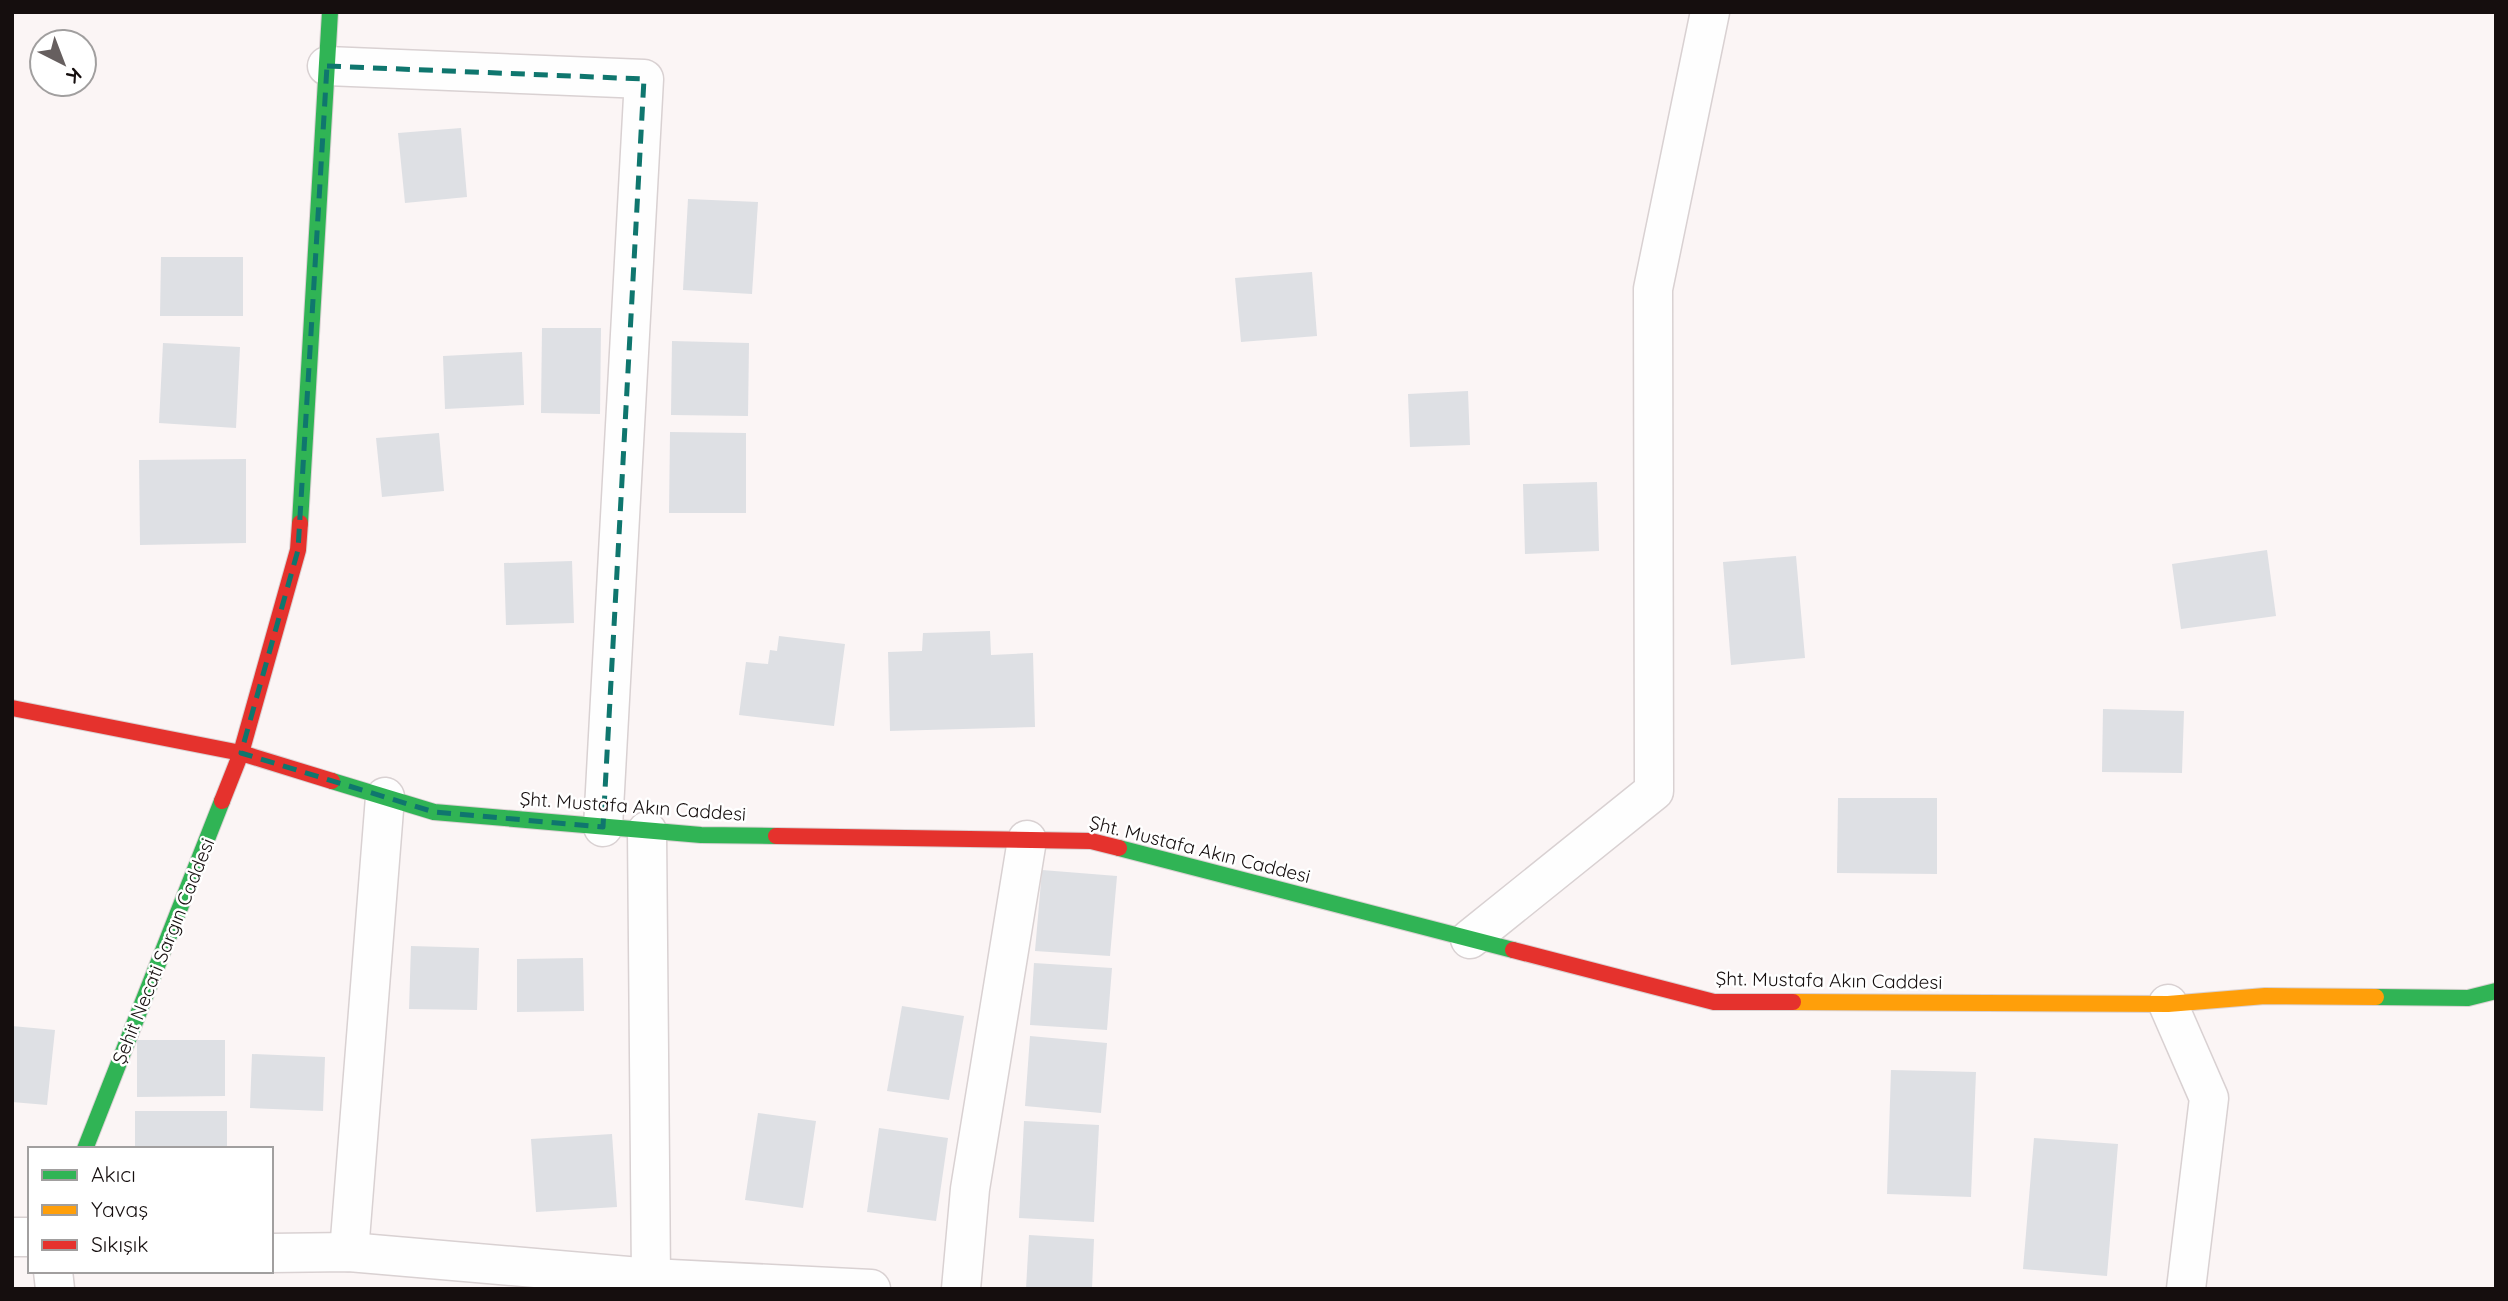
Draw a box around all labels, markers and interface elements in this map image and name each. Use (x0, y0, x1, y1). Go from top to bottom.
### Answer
north arrow (28, 28, 98, 98)
text: K (62, 63, 87, 89)
street label: Şht. Mustafa Akın Caddesi (519, 786, 747, 826)
street label: Şht. Mustafa Akın Caddesi (1087, 810, 1313, 888)
street label: Şehit Necati Sargın Caddesi (107, 835, 219, 1067)
street label: Şht. Mustafa Akın Caddesi (1715, 966, 1943, 994)
legend (28, 1147, 273, 1273)
text: Akıcı (91, 1161, 136, 1187)
text: Yavaş (91, 1196, 148, 1222)
text: Sıkışık (91, 1231, 149, 1257)

